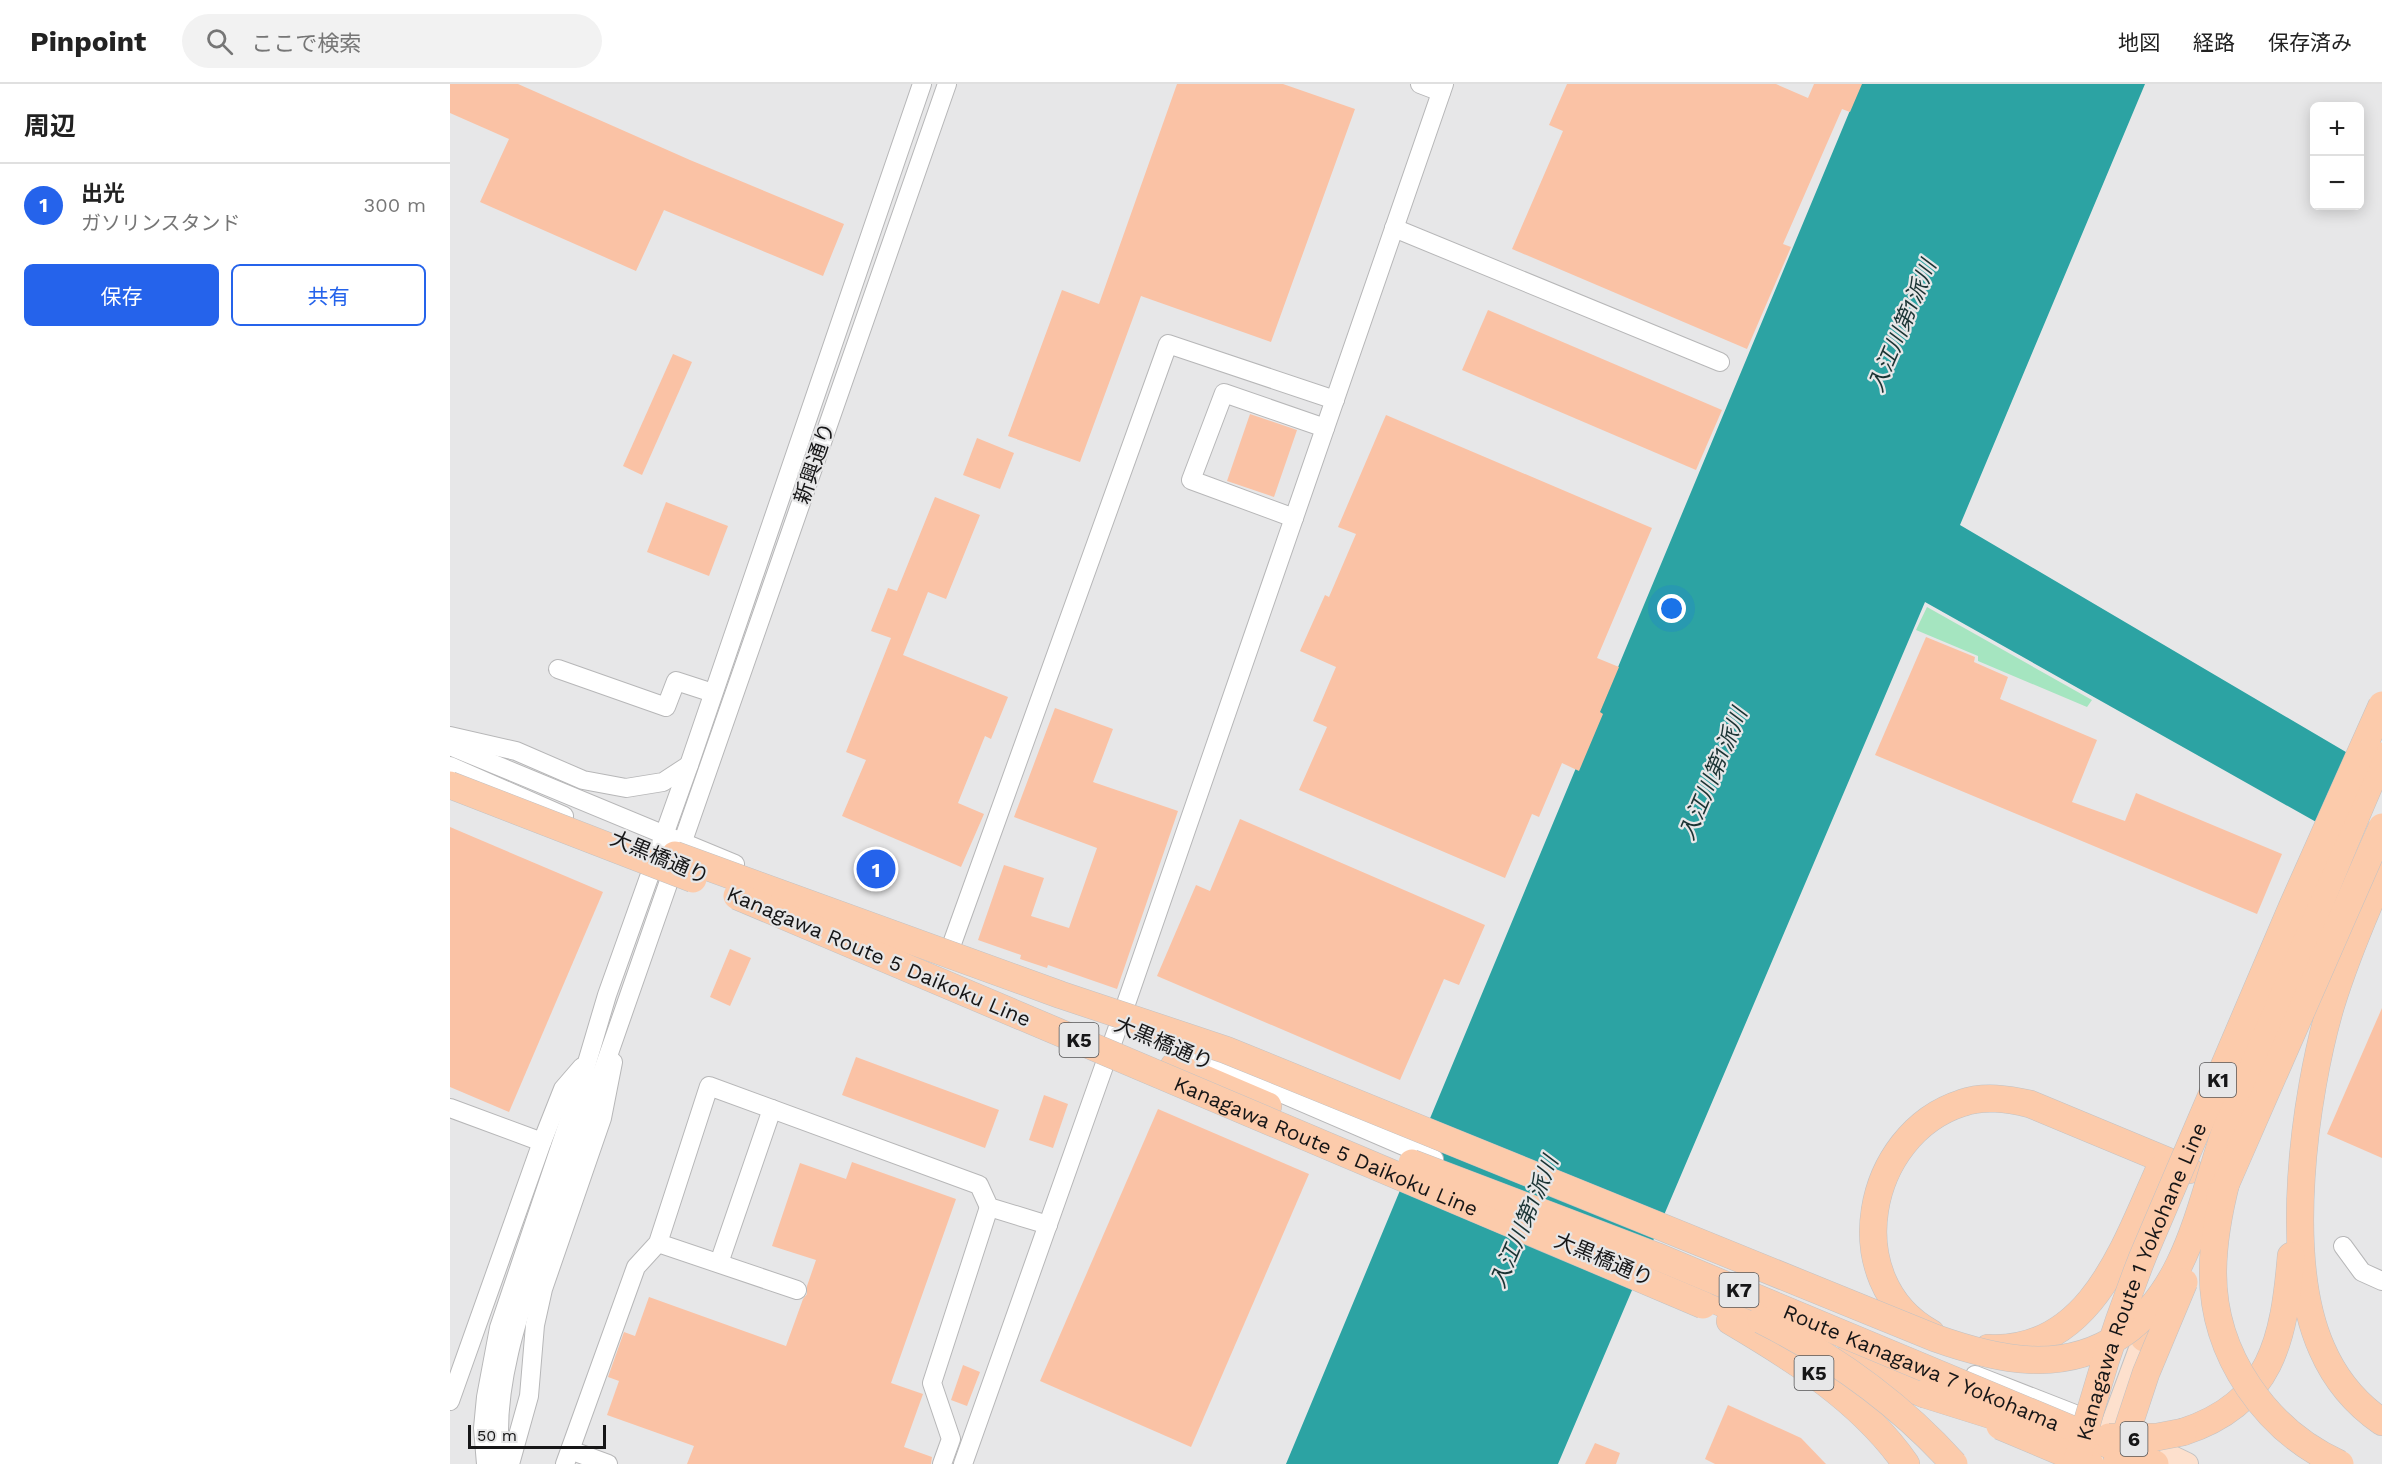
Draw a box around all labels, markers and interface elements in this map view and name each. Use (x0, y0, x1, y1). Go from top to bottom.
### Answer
search box (182, 14, 602, 68)
text: Pinpoint (30, 25, 146, 58)
icon: search (203, 25, 236, 58)
text: 地図 (2118, 30, 2160, 55)
text: 経路 (2193, 30, 2235, 55)
text: 保存済み (2268, 30, 2352, 55)
text: ここで検索 (251, 31, 361, 56)
map controls (2310, 102, 2364, 210)
button: + (2310, 102, 2364, 156)
text: 周辺 (24, 111, 76, 141)
button: − (2310, 156, 2364, 210)
text: 出光 (81, 181, 125, 206)
text: 1 (39, 193, 48, 217)
text: 300 m (364, 193, 426, 217)
text: ガソリンスタンド (81, 211, 241, 235)
water label: 入江川第1派川 (1863, 255, 1942, 396)
button: 保存 (24, 264, 219, 326)
button: 共有 (231, 264, 426, 326)
street label: 新興通り (789, 419, 839, 507)
your location (1657, 594, 1686, 623)
water label: 入江川第1派川 (1674, 703, 1753, 844)
street label: 大黒橋通り (607, 825, 713, 889)
pin: 1 (856, 846, 896, 892)
street label: Kanagawa Route 5 Daikoku Line (723, 880, 1035, 1032)
street label: 大黒橋通り (1111, 1011, 1217, 1075)
road number: K5 (1060, 1023, 1098, 1057)
road number: K1 (2200, 1063, 2236, 1097)
street label: Kanagawa Route 5 Daikoku Line (1171, 1070, 1482, 1221)
street label: Kanagawa Route 1 Yokohane Line (2070, 1118, 2211, 1443)
water label: 入江川第1派川 (1485, 1151, 1564, 1292)
street label: 大黒橋通り (1551, 1227, 1657, 1291)
road number: K7 (1720, 1273, 1758, 1307)
street label: Route Kanagawa 7 Yokohama (1780, 1298, 2064, 1435)
road number: K5 (1794, 1356, 1834, 1390)
scale bar (468, 1422, 606, 1450)
road number: 6 (2120, 1422, 2148, 1456)
text: 50 m (477, 1426, 517, 1445)

